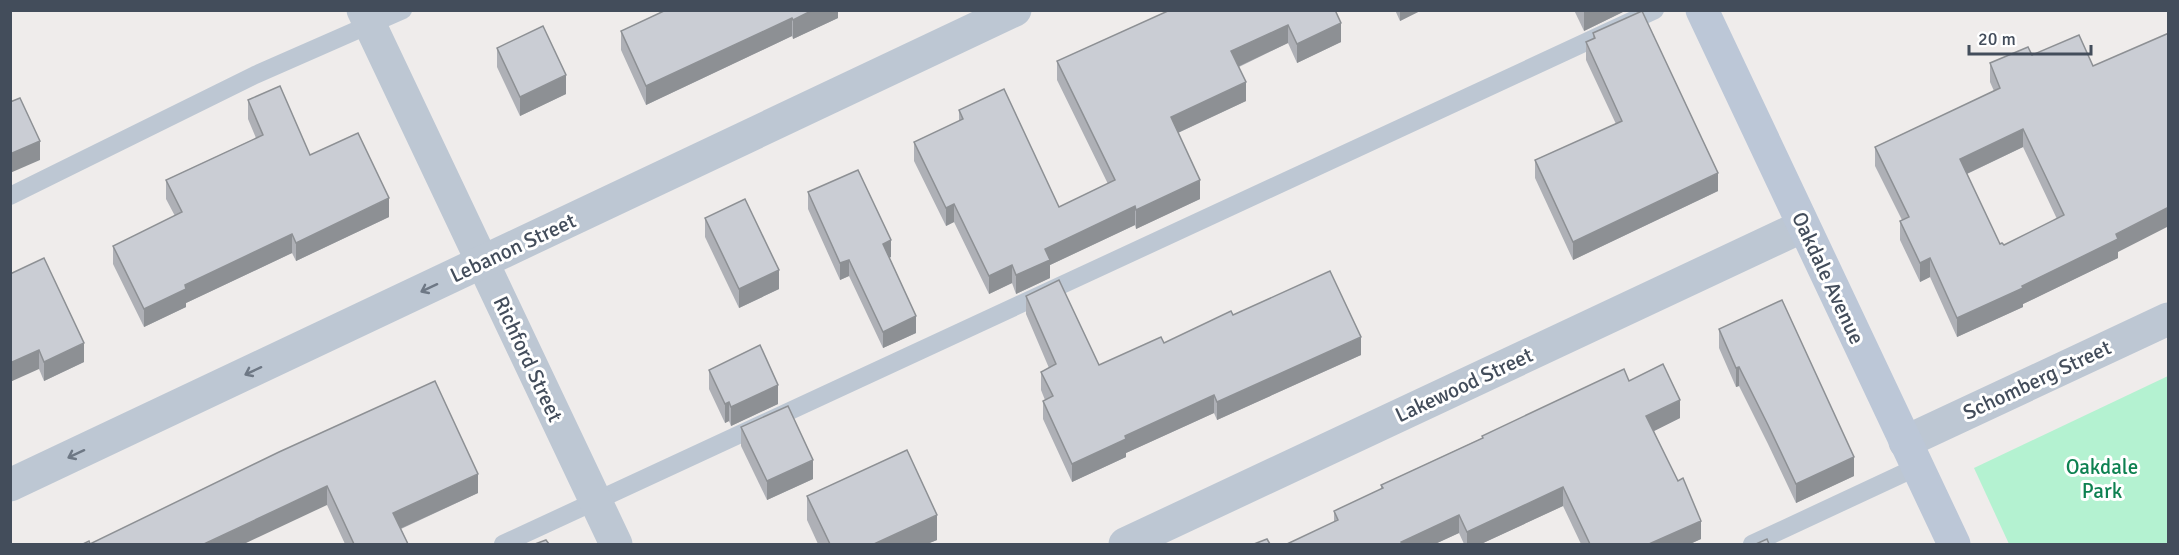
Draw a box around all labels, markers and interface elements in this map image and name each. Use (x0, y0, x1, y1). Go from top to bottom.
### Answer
scale bar (1969, 18, 2090, 56)
text: 20 m (1978, 28, 2016, 50)
street label: Lebanon Street (446, 208, 580, 288)
street label: Oakdale Avenue (1786, 208, 1870, 348)
one-way arrow (421, 282, 439, 294)
street label: Richford Street (488, 292, 568, 426)
street label: Schomberg Street (1959, 334, 2115, 426)
street label: Lakewood Street (1391, 342, 1537, 428)
one-way arrow (244, 365, 262, 377)
one-way arrow (68, 449, 86, 461)
park label: Oakdale Park (2066, 454, 2138, 504)

